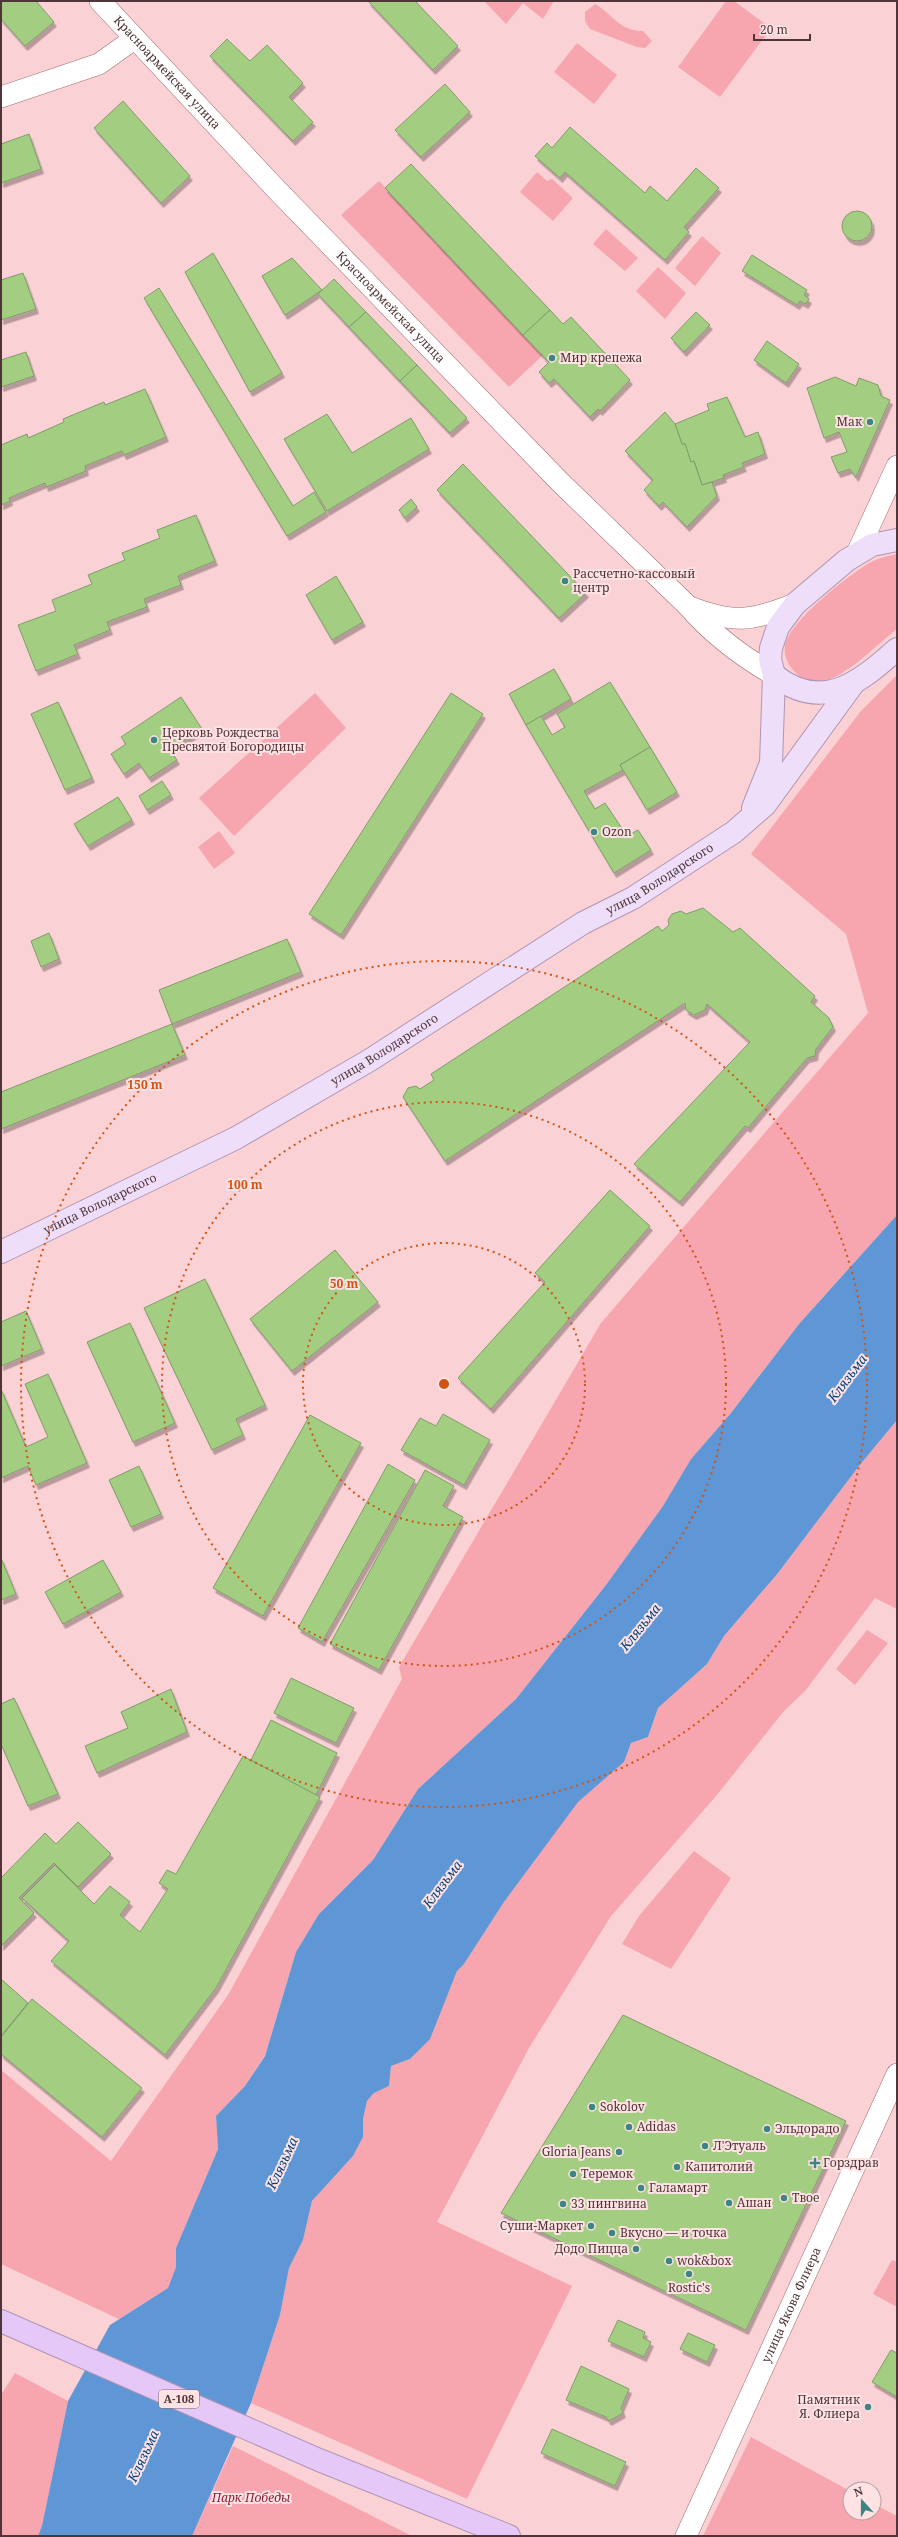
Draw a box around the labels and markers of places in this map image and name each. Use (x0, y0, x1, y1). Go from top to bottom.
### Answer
place label: Мир крепежа (560, 349, 642, 366)
marker: Мир крепежа (547, 353, 557, 363)
place label: Мак (837, 413, 863, 430)
marker: Мак (865, 417, 875, 427)
place label: Рассчетно-кассовый центр (573, 565, 695, 596)
marker: Рассчетно-кассовый центр (560, 576, 570, 586)
place label: Церковь Рождества Пресвятой Богородицы (162, 724, 305, 755)
marker: Церковь Рождества Пресвятой Богородицы (149, 735, 159, 745)
place label: Ozon (602, 823, 632, 840)
marker: Ozon (589, 827, 599, 837)
centre of rings (437, 1377, 451, 1391)
place label: Sokolov (600, 2098, 645, 2115)
marker: Sokolov (587, 2102, 597, 2112)
place label: Adidas (637, 2118, 676, 2135)
place label: Эльдорадо (775, 2120, 840, 2137)
marker: Adidas (624, 2122, 634, 2132)
marker: Эльдорадо (762, 2124, 772, 2134)
place label: Л'Этуаль (713, 2137, 766, 2154)
marker: Л'Этуаль (700, 2141, 710, 2151)
place label: Gloria Jeans (542, 2143, 611, 2160)
marker: Gloria Jeans (614, 2147, 624, 2157)
place label: Горздрав (823, 2154, 879, 2171)
place label: Капитолий (685, 2158, 753, 2175)
marker: Горздрав (810, 2158, 820, 2168)
marker: Капитолий (672, 2162, 682, 2172)
place label: Теремок (581, 2165, 634, 2182)
marker: Теремок (568, 2169, 578, 2179)
place label: Галамарт (649, 2179, 708, 2196)
marker: Галамарт (636, 2183, 646, 2193)
place label: Твое (792, 2189, 819, 2206)
marker: Твое (779, 2193, 789, 2203)
place label: Ашан (737, 2194, 772, 2211)
place label: 33 пингвина (571, 2195, 647, 2212)
marker: Ашан (724, 2198, 734, 2208)
marker: 33 пингвина (558, 2199, 568, 2209)
place label: Суши-Маркет (500, 2217, 584, 2234)
marker: Суши-Маркет (586, 2221, 596, 2231)
place label: Вкусно — и точка (620, 2224, 727, 2241)
marker: Вкусно — и точка (607, 2228, 617, 2238)
place label: Додо Пицца (554, 2240, 628, 2257)
marker: Додо Пицца (631, 2244, 641, 2254)
place label: wok&box (677, 2252, 731, 2269)
marker: wok&box (664, 2256, 674, 2266)
marker: Rostic's (684, 2269, 694, 2279)
place label: Rostic's (668, 2279, 710, 2296)
place label: Памятник Я. Флиера (797, 2391, 861, 2422)
marker: Памятник Я. Флиера (863, 2402, 873, 2412)

